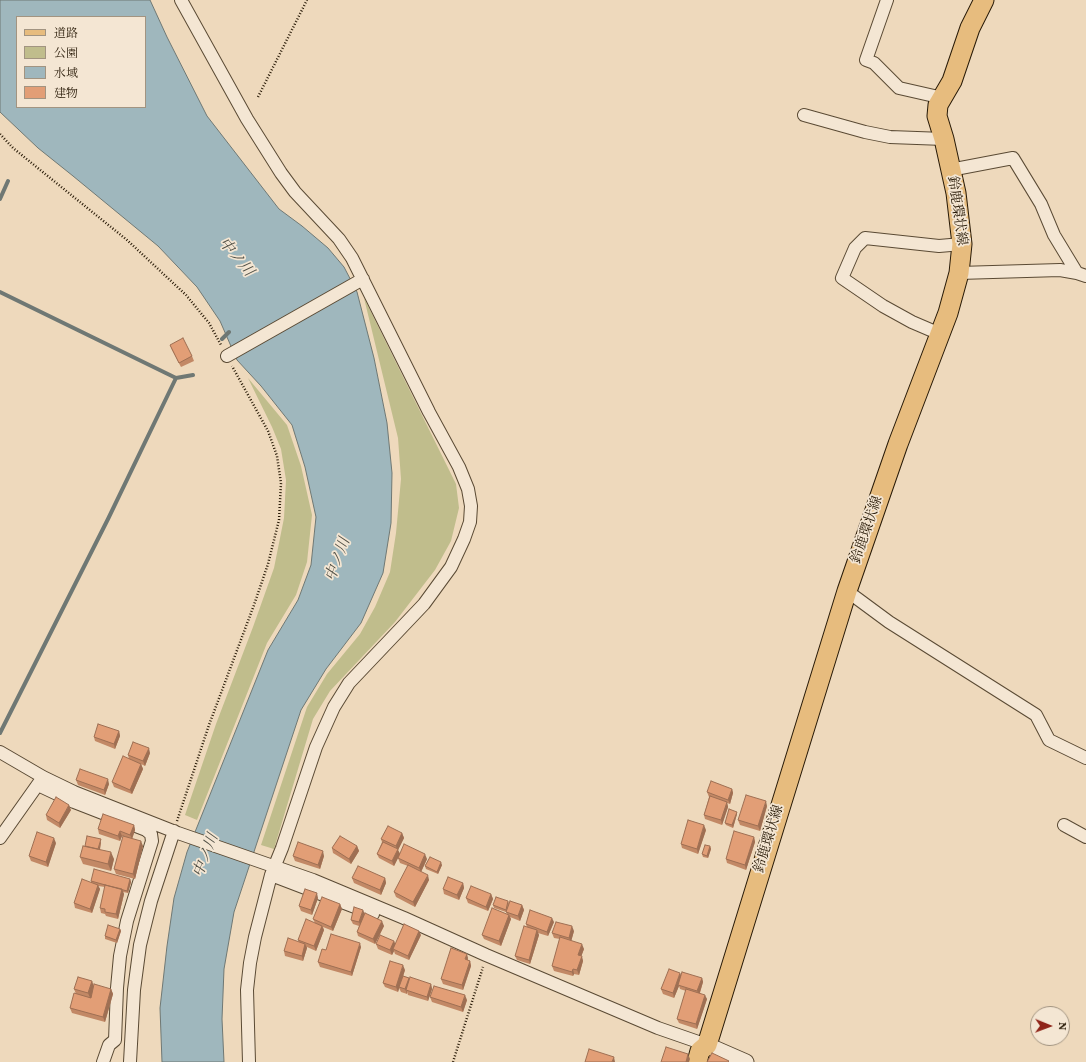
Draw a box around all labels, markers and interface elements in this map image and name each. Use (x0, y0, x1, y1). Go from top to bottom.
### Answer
legend (16, 16, 146, 108)
text: 道路 (54, 26, 78, 42)
text: 公園 (54, 46, 78, 62)
text: 水域 (54, 66, 78, 82)
text: 建物 (54, 86, 78, 102)
street label: 鈴鹿環状線 (943, 175, 969, 247)
water label: 中ノ川 (214, 235, 256, 281)
street label: 鈴鹿環状線 (849, 494, 887, 566)
water label: 中ノ川 (323, 536, 355, 584)
street label: 鈴鹿環状線 (752, 803, 788, 875)
water label: 中ノ川 (191, 832, 223, 880)
north arrow (1030, 1006, 1070, 1046)
text: N (1054, 1022, 1069, 1030)

